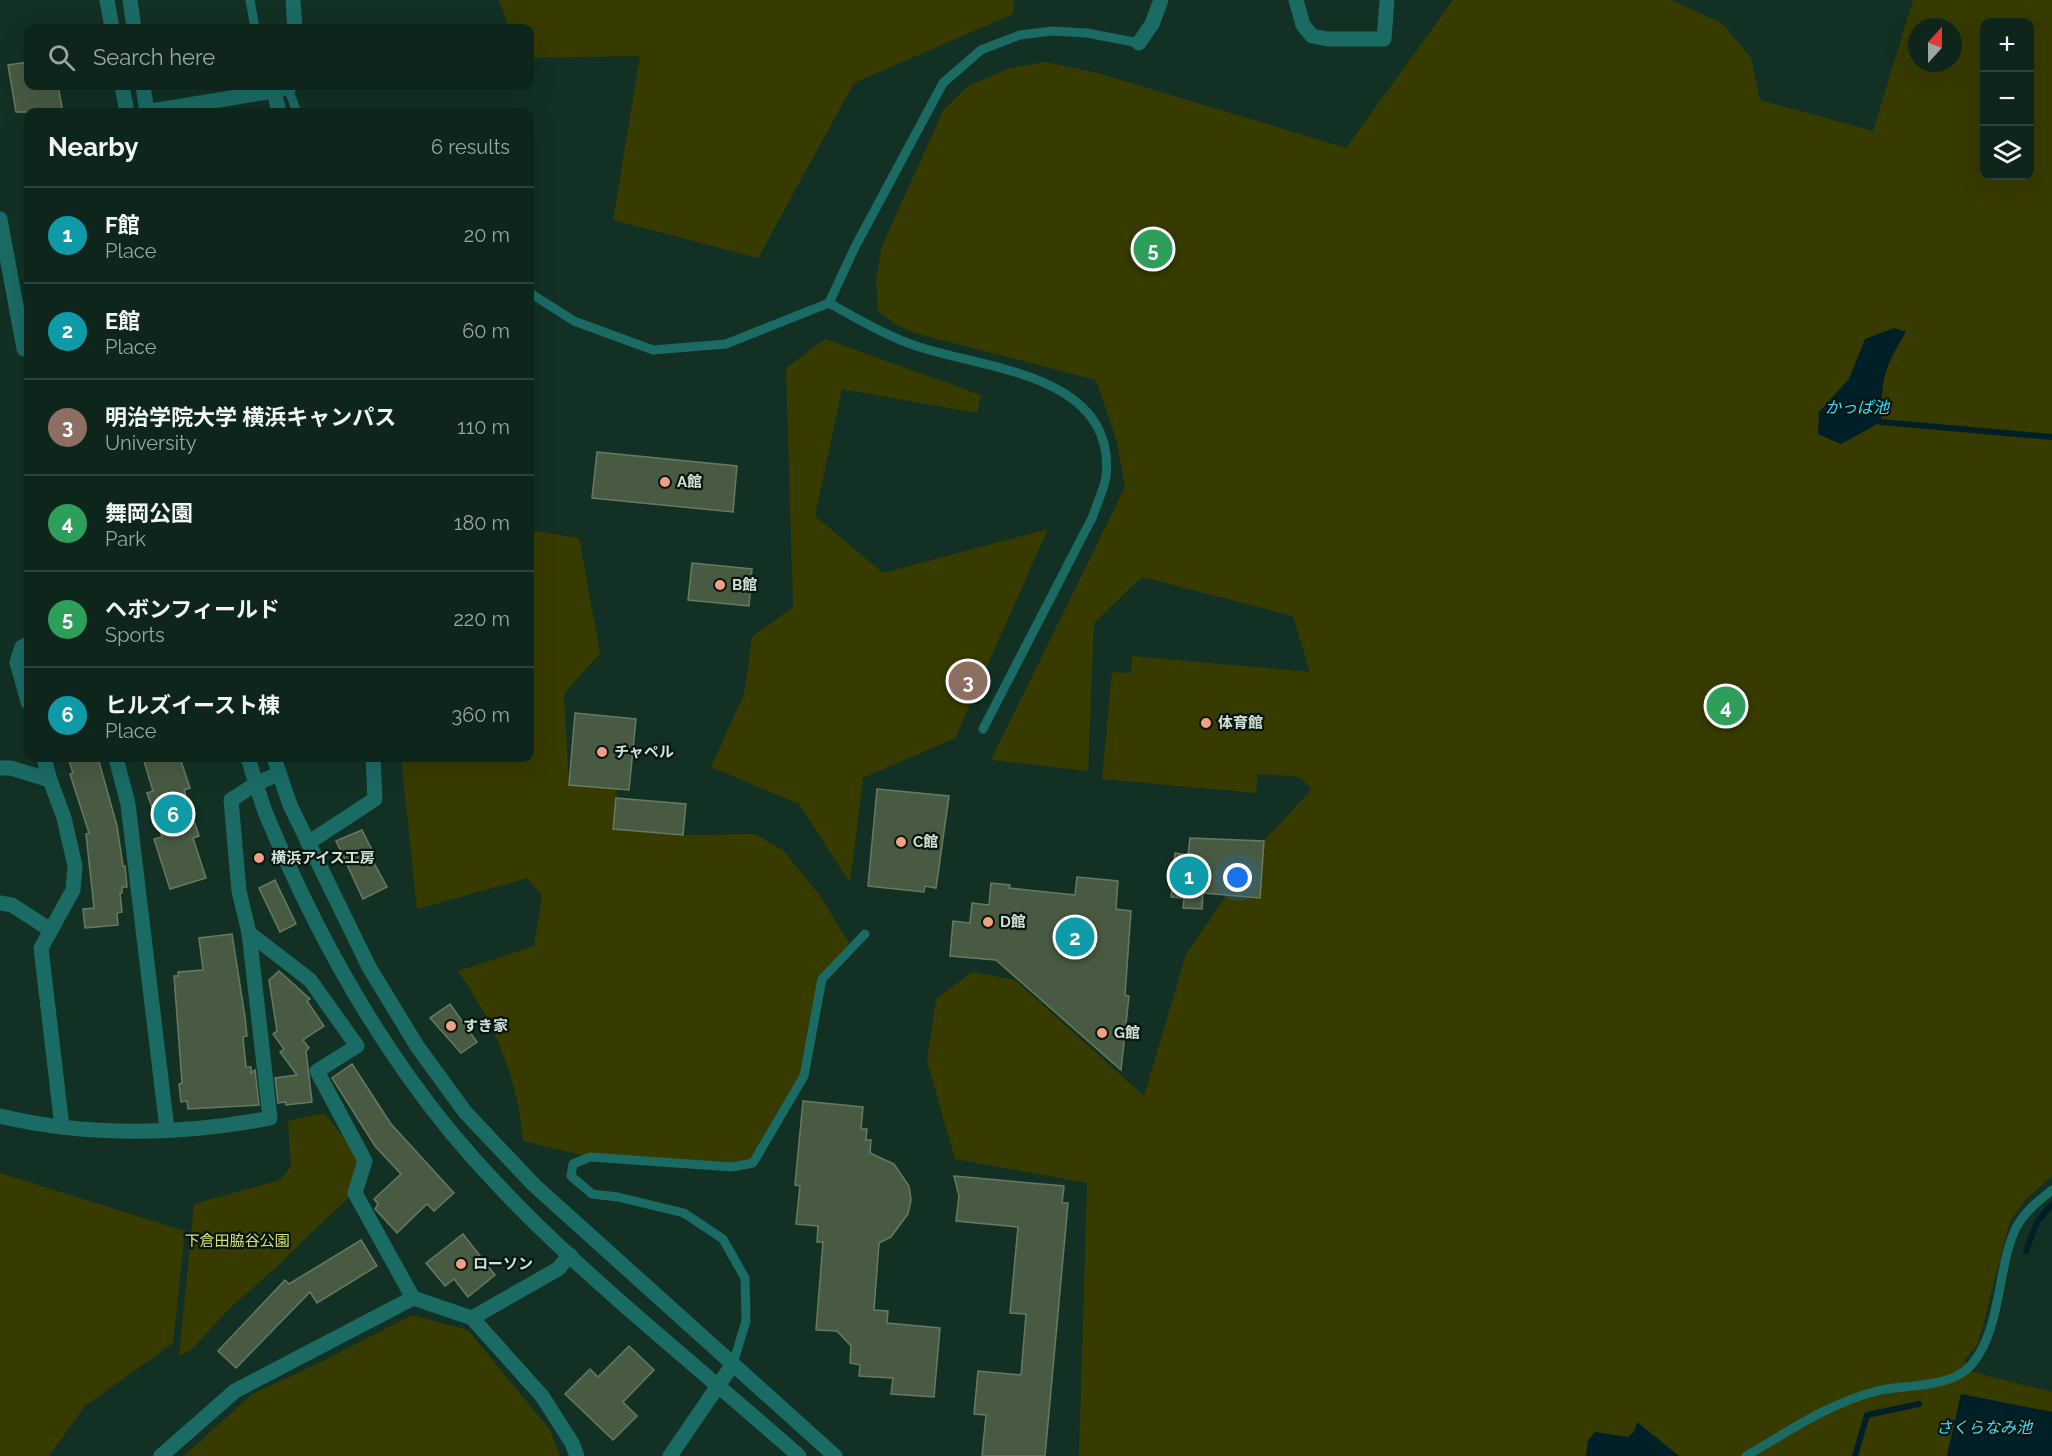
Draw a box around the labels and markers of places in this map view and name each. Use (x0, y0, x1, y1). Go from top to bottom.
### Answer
pin: 5 (1134, 226, 1172, 272)
place label: A館 (677, 473, 702, 491)
marker: A館 (658, 475, 672, 489)
place label: B館 (732, 576, 757, 594)
marker: B館 (713, 578, 727, 592)
pin: 3 (948, 658, 988, 704)
pin: 4 (1706, 684, 1746, 728)
place label: 体育館 (1218, 714, 1263, 732)
marker: 体育館 (1199, 716, 1213, 730)
place label: チャペル (614, 743, 674, 761)
marker: チャペル (595, 745, 609, 759)
pin: 6 (154, 792, 192, 836)
place label: C館 (913, 833, 938, 851)
marker: C館 (894, 835, 908, 849)
place label: 横浜アイス工房 (271, 849, 375, 867)
marker: 横浜アイス工房 (252, 851, 266, 865)
pin: 1 (1170, 854, 1208, 898)
place label: D館 (1000, 913, 1026, 931)
pin: 2 (1056, 914, 1094, 960)
marker: D館 (981, 915, 995, 929)
place label: すき家 (463, 1017, 508, 1035)
marker: すき家 (444, 1019, 458, 1033)
place label: G館 (1114, 1024, 1140, 1042)
marker: G館 (1095, 1026, 1109, 1040)
place label: ローソン (473, 1255, 533, 1273)
marker: ローソン (454, 1257, 468, 1271)

